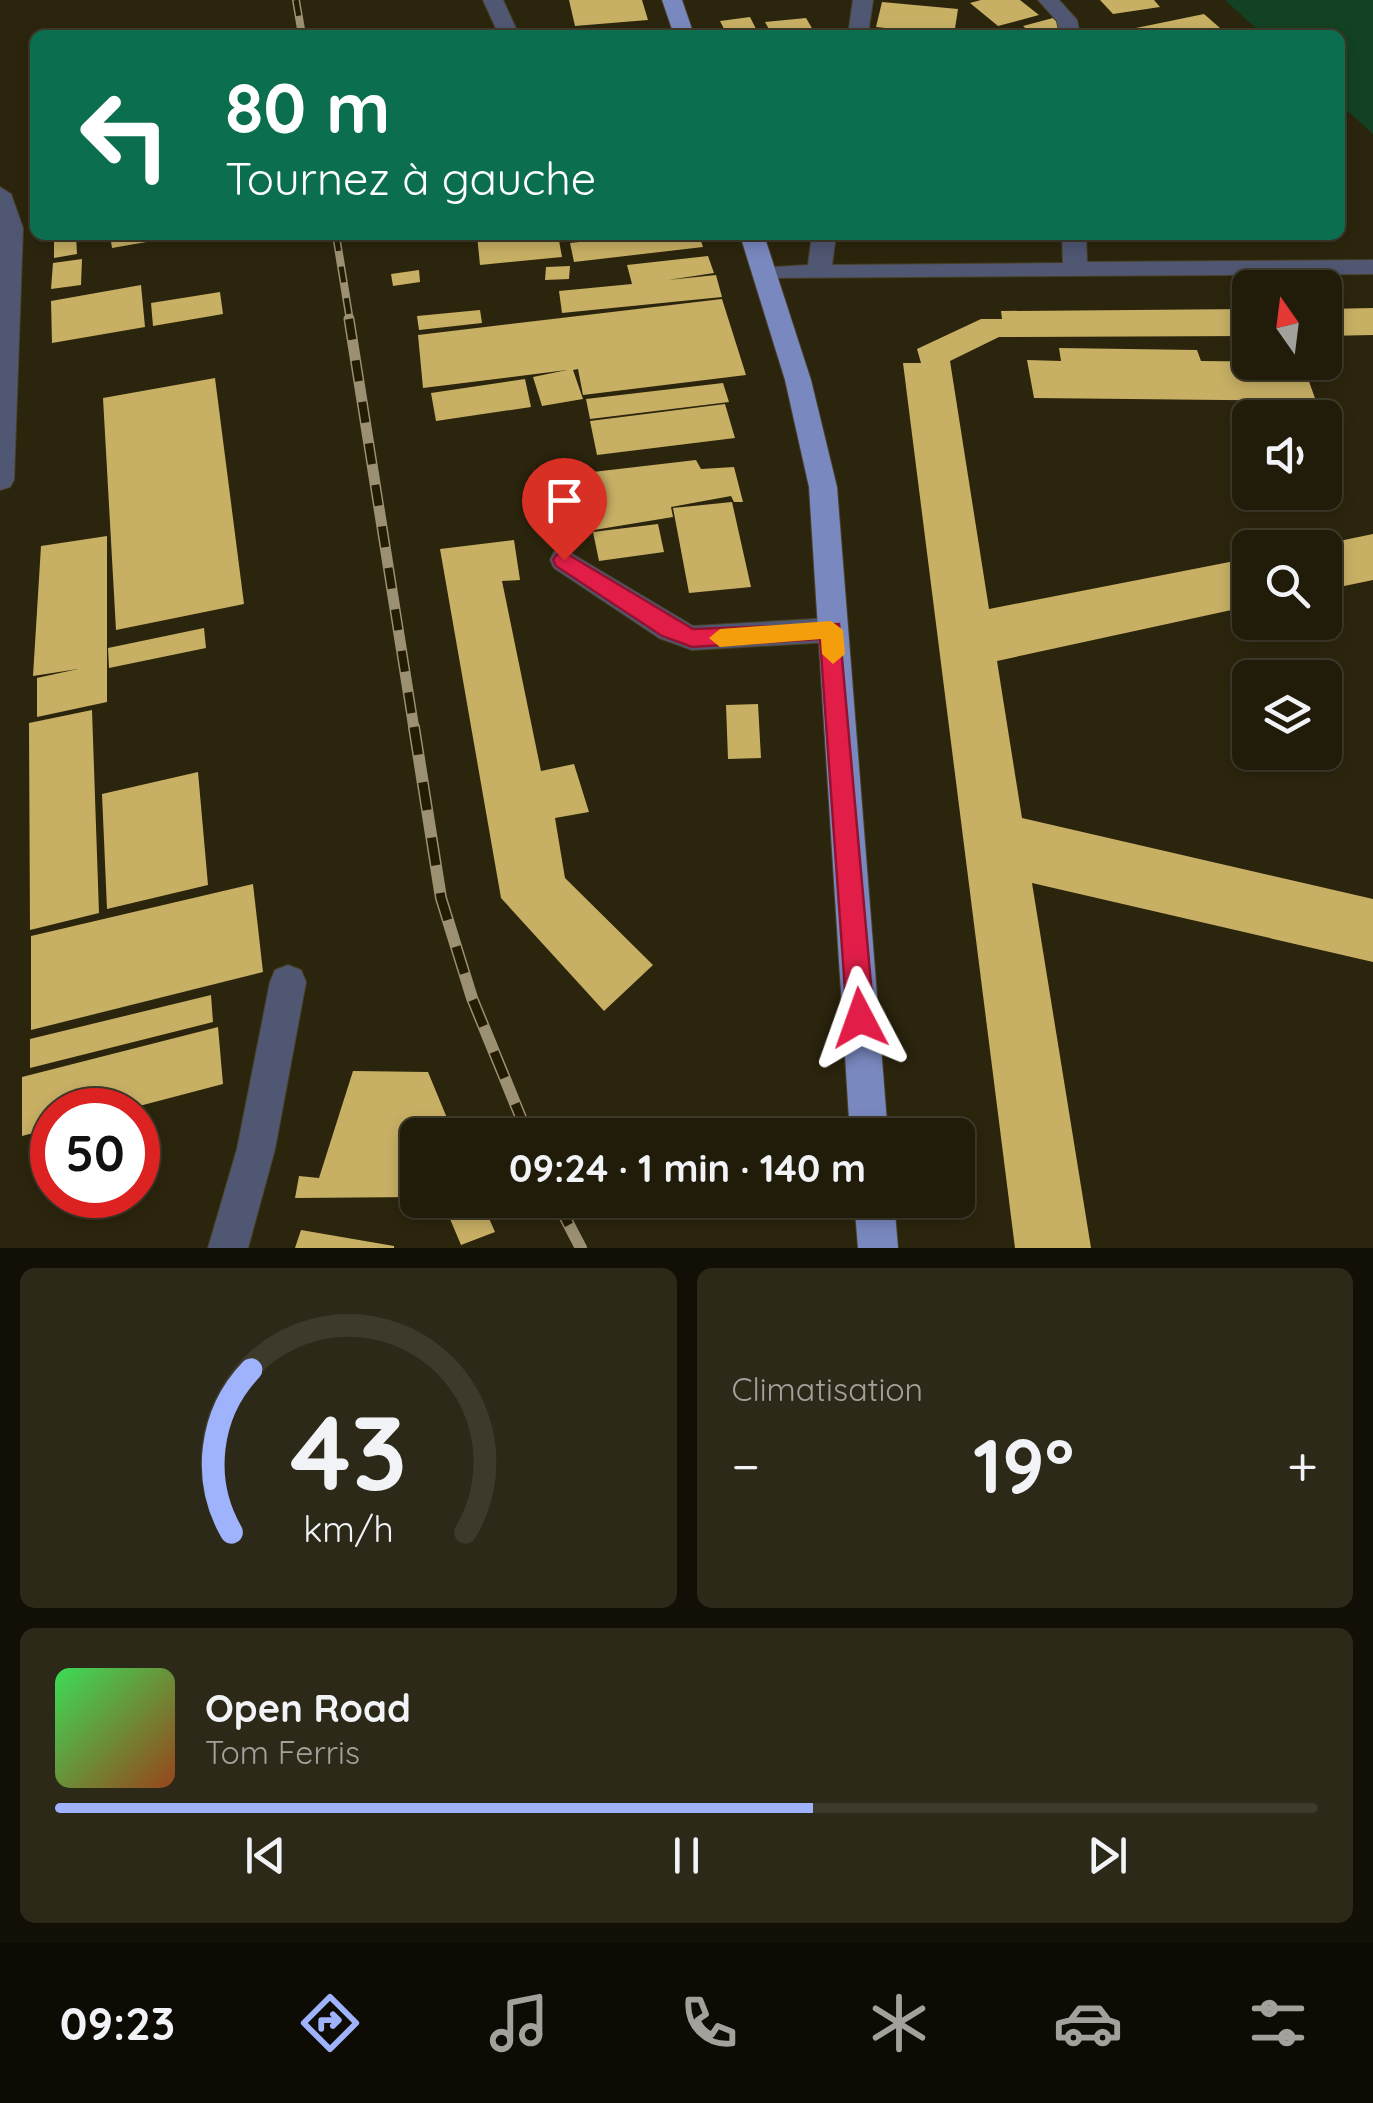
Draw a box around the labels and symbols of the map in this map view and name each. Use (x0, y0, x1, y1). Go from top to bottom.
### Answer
north arrow (1232, 270, 1342, 380)
pin (522, 458, 607, 561)
position arrow (808, 966, 912, 1070)
speed limit sign: 50 (30, 1088, 160, 1218)

